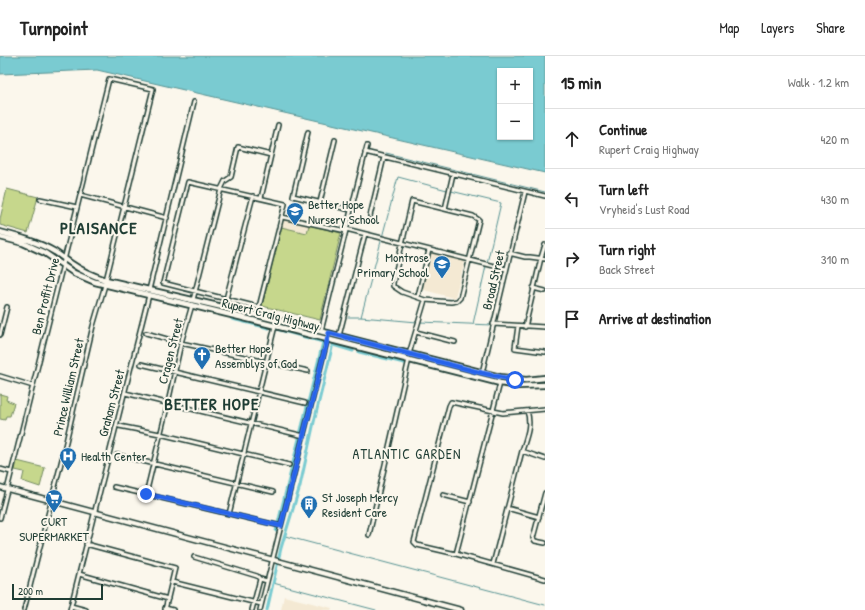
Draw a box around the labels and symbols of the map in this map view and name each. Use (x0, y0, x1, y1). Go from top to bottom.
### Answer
place label: Better Hope Nursery School (308, 195, 380, 228)
school or university icon: Better Hope Nursery School (285, 201, 305, 226)
district label: PLAISANCE (60, 216, 138, 239)
place label: Montrose Primary School (357, 248, 430, 281)
street label: Broad Street (477, 248, 509, 311)
school or university icon: Montrose Primary School (432, 254, 452, 279)
street label: Ben Proffit Drive (27, 256, 63, 336)
street label: Rupert Craig Highway (220, 293, 322, 335)
street label: Cragen Street (153, 316, 187, 386)
street label: Prince William Street (48, 336, 88, 438)
place label: Better Hope Assemblys of God (215, 339, 297, 372)
church icon: Better Hope Assemblys of God (192, 345, 212, 370)
street label: Graham Street (93, 367, 129, 439)
route start (506, 371, 524, 389)
district label: BETTER HOPE (164, 392, 260, 415)
district label: ATLANTIC GARDEN (353, 444, 461, 463)
hospital icon: Health Center (58, 446, 78, 471)
place label: Health Center (81, 447, 147, 465)
route end (137, 485, 155, 503)
supermarket icon: CURT SUPERMARKET (44, 488, 64, 513)
place label: St Joseph Mercy Resident Care (322, 488, 399, 521)
building icon: St Joseph Mercy Resident Care (299, 494, 319, 519)
place label: CURT SUPERMARKET (19, 512, 90, 545)
scale bar (12, 582, 103, 601)

